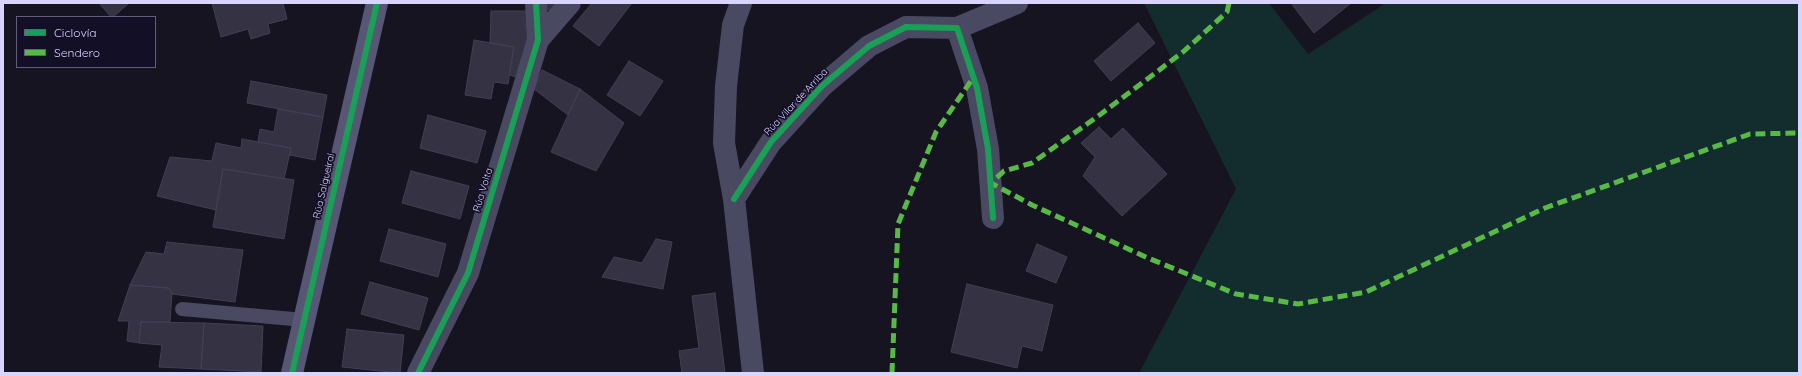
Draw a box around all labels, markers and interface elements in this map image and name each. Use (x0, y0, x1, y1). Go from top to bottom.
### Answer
legend (16, 16, 156, 68)
text: Ciclovía (54, 25, 97, 40)
text: Sendero (54, 45, 100, 60)
street label: Rúa Vilar de Arriba (762, 66, 830, 138)
street label: Rúa Salgueiral (311, 152, 337, 220)
street label: Rúa Volta (471, 167, 495, 213)

